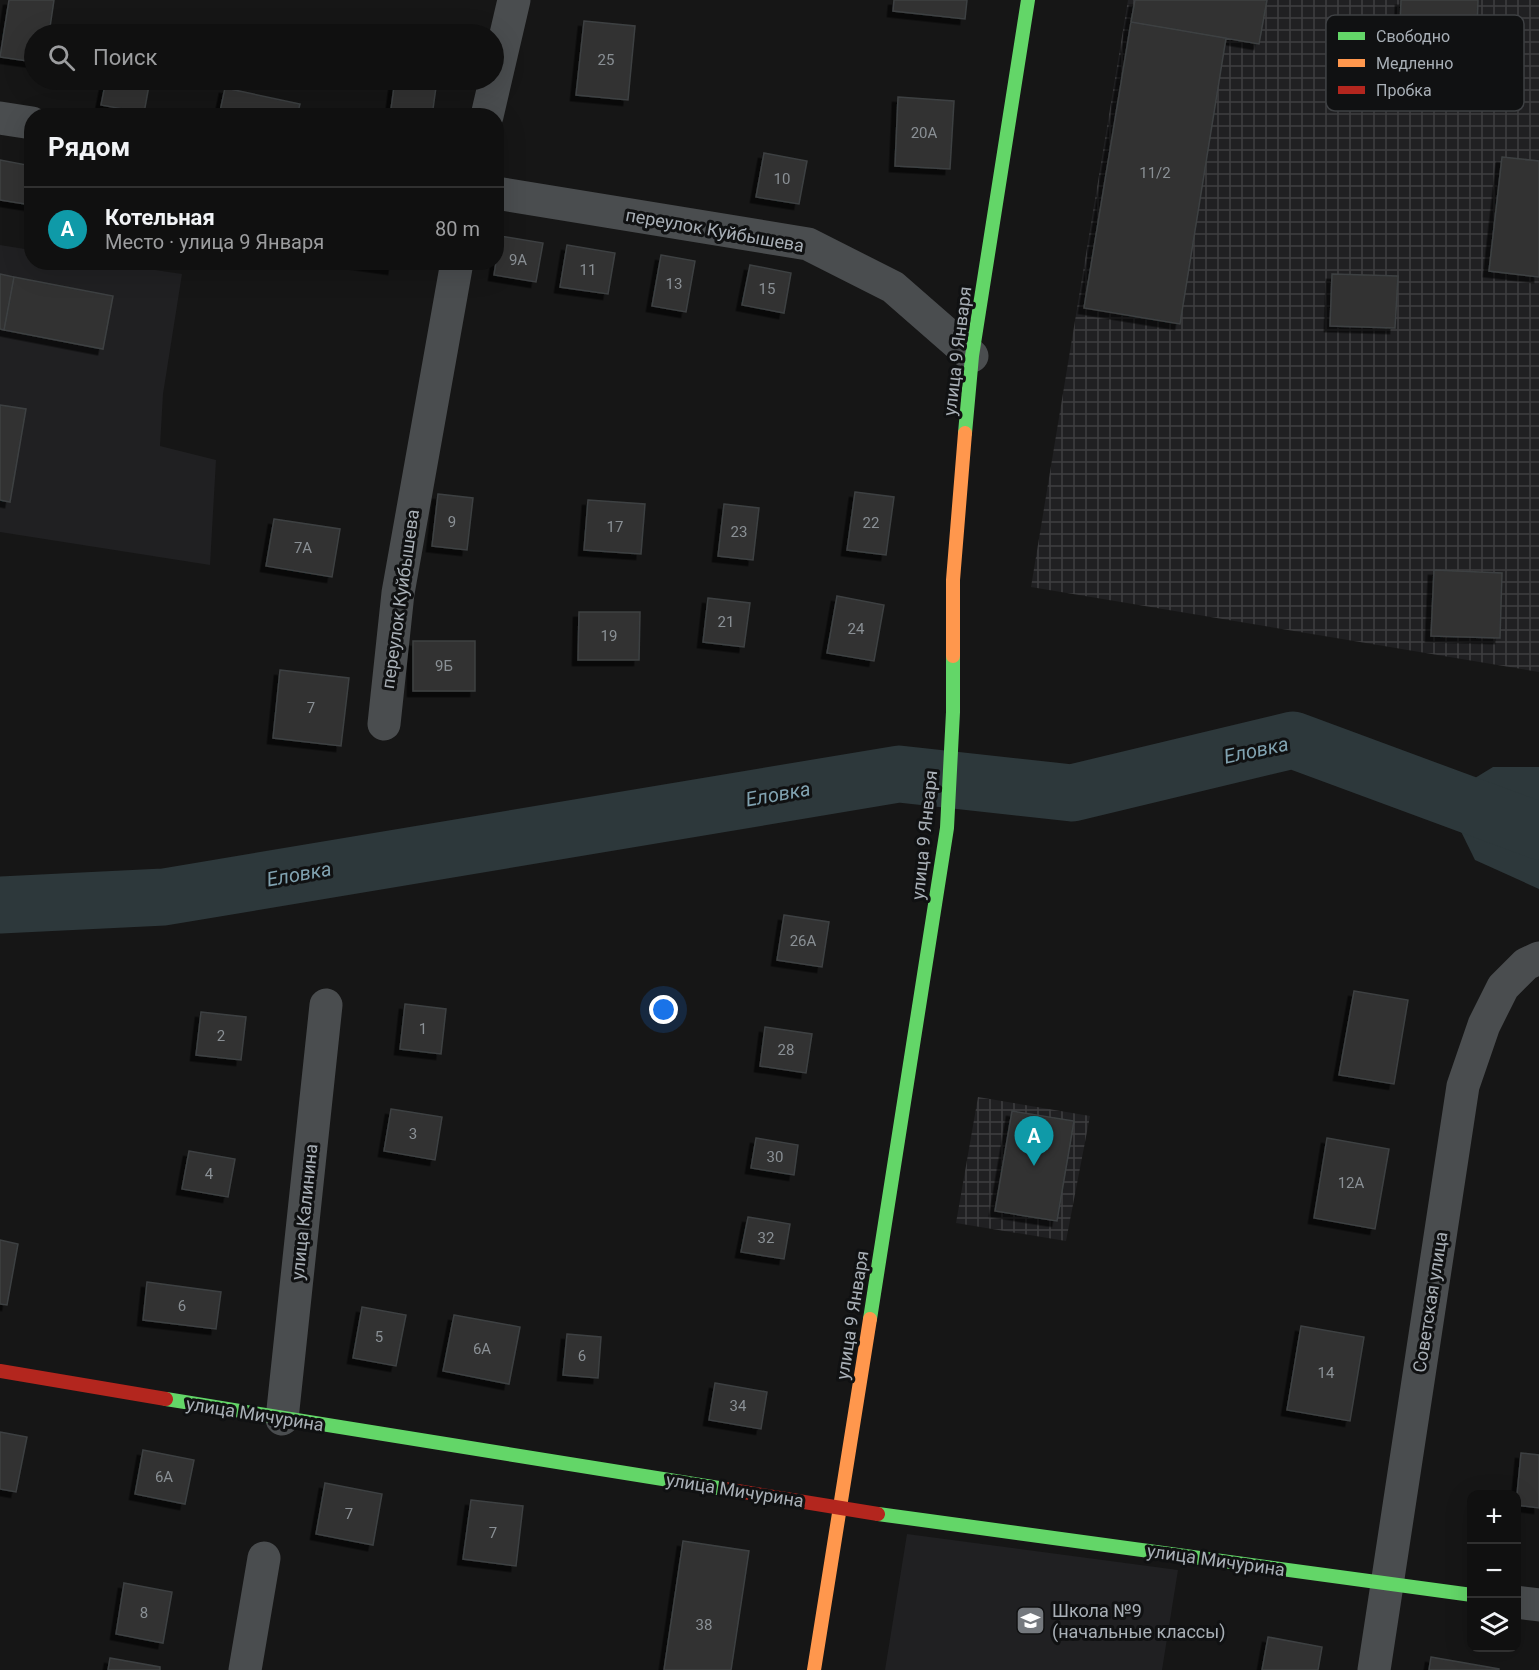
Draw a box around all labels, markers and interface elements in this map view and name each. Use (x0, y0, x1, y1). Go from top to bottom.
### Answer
legend (1326, 15, 1524, 111)
search box (24, 24, 504, 90)
text: Свободно (1376, 27, 1450, 46)
icon: search (45, 41, 78, 74)
text: Поиск (93, 45, 157, 70)
house number: 25 (598, 51, 614, 69)
text: Медленно (1376, 54, 1453, 73)
text: Пробка (1376, 81, 1432, 100)
house number: 20А (911, 124, 938, 142)
text: Рядом (48, 132, 130, 162)
house number: 11/2 (1139, 164, 1171, 182)
house number: 10 (774, 170, 790, 188)
street label: переулок Куйбышева (624, 204, 806, 256)
text: Котельная (105, 205, 215, 230)
text: A (61, 217, 74, 241)
text: 80 m (435, 217, 480, 241)
text: Место · улица 9 Января (105, 230, 324, 254)
house number: 9А (509, 251, 527, 269)
house number: 11 (580, 261, 596, 279)
house number: 13 (666, 275, 682, 293)
house number: 15 (759, 280, 775, 298)
street label: улица 9 Января (939, 285, 975, 417)
street label: переулок Куйбышева (377, 508, 423, 690)
house number: 9 (448, 513, 456, 531)
house number: 22 (863, 514, 879, 532)
house number: 17 (607, 518, 623, 536)
house number: 23 (731, 523, 747, 541)
house number: 7А (294, 539, 312, 557)
house number: 21 (718, 613, 734, 631)
house number: 24 (848, 620, 865, 638)
house number: 19 (601, 627, 617, 645)
house number: 9Б (435, 657, 453, 675)
house number: 7 (307, 699, 315, 717)
water label: Еловка (1221, 731, 1291, 769)
street label: улица 9 Января (907, 769, 941, 901)
water label: Еловка (744, 776, 812, 812)
water label: Еловка (265, 856, 333, 892)
house number: 26А (790, 932, 817, 950)
your location (649, 995, 678, 1024)
house number: 1 (419, 1020, 427, 1038)
house number: 2 (217, 1027, 225, 1045)
house number: 28 (778, 1041, 794, 1059)
pin: A (1014, 1116, 1054, 1166)
house number: 3 (409, 1125, 417, 1143)
street label: улица Калинина (286, 1143, 322, 1281)
house number: 30 (767, 1148, 783, 1166)
house number: 4 (205, 1165, 214, 1183)
house number: 12А (1338, 1174, 1365, 1192)
house number: 32 (758, 1229, 774, 1247)
street label: Советская улица (1408, 1230, 1452, 1374)
street label: улица 9 Января (831, 1249, 873, 1381)
house number: 6 (178, 1297, 186, 1315)
house number: 5 (375, 1328, 383, 1346)
house number: 6А (473, 1340, 491, 1358)
house number: 6 (578, 1347, 586, 1365)
house number: 14 (1318, 1364, 1335, 1382)
street label: улица Мичурина (185, 1393, 325, 1435)
house number: 34 (730, 1397, 747, 1415)
house number: 6А (155, 1468, 173, 1486)
street label: улица Мичурина (665, 1469, 805, 1511)
map controls (1467, 1490, 1521, 1652)
button: + (1467, 1490, 1521, 1544)
house number: 7 (345, 1505, 353, 1523)
house number: 7 (489, 1524, 497, 1542)
street label: улица Мичурина (1146, 1540, 1286, 1580)
button: − (1467, 1544, 1521, 1598)
button: layers (1467, 1598, 1521, 1652)
place label: Школа №9 (начальные классы) (1052, 1600, 1225, 1643)
house number: 8 (140, 1604, 148, 1622)
school or university icon: Школа №9 (начальные классы) (1015, 1604, 1047, 1636)
house number: 38 (696, 1616, 712, 1634)

